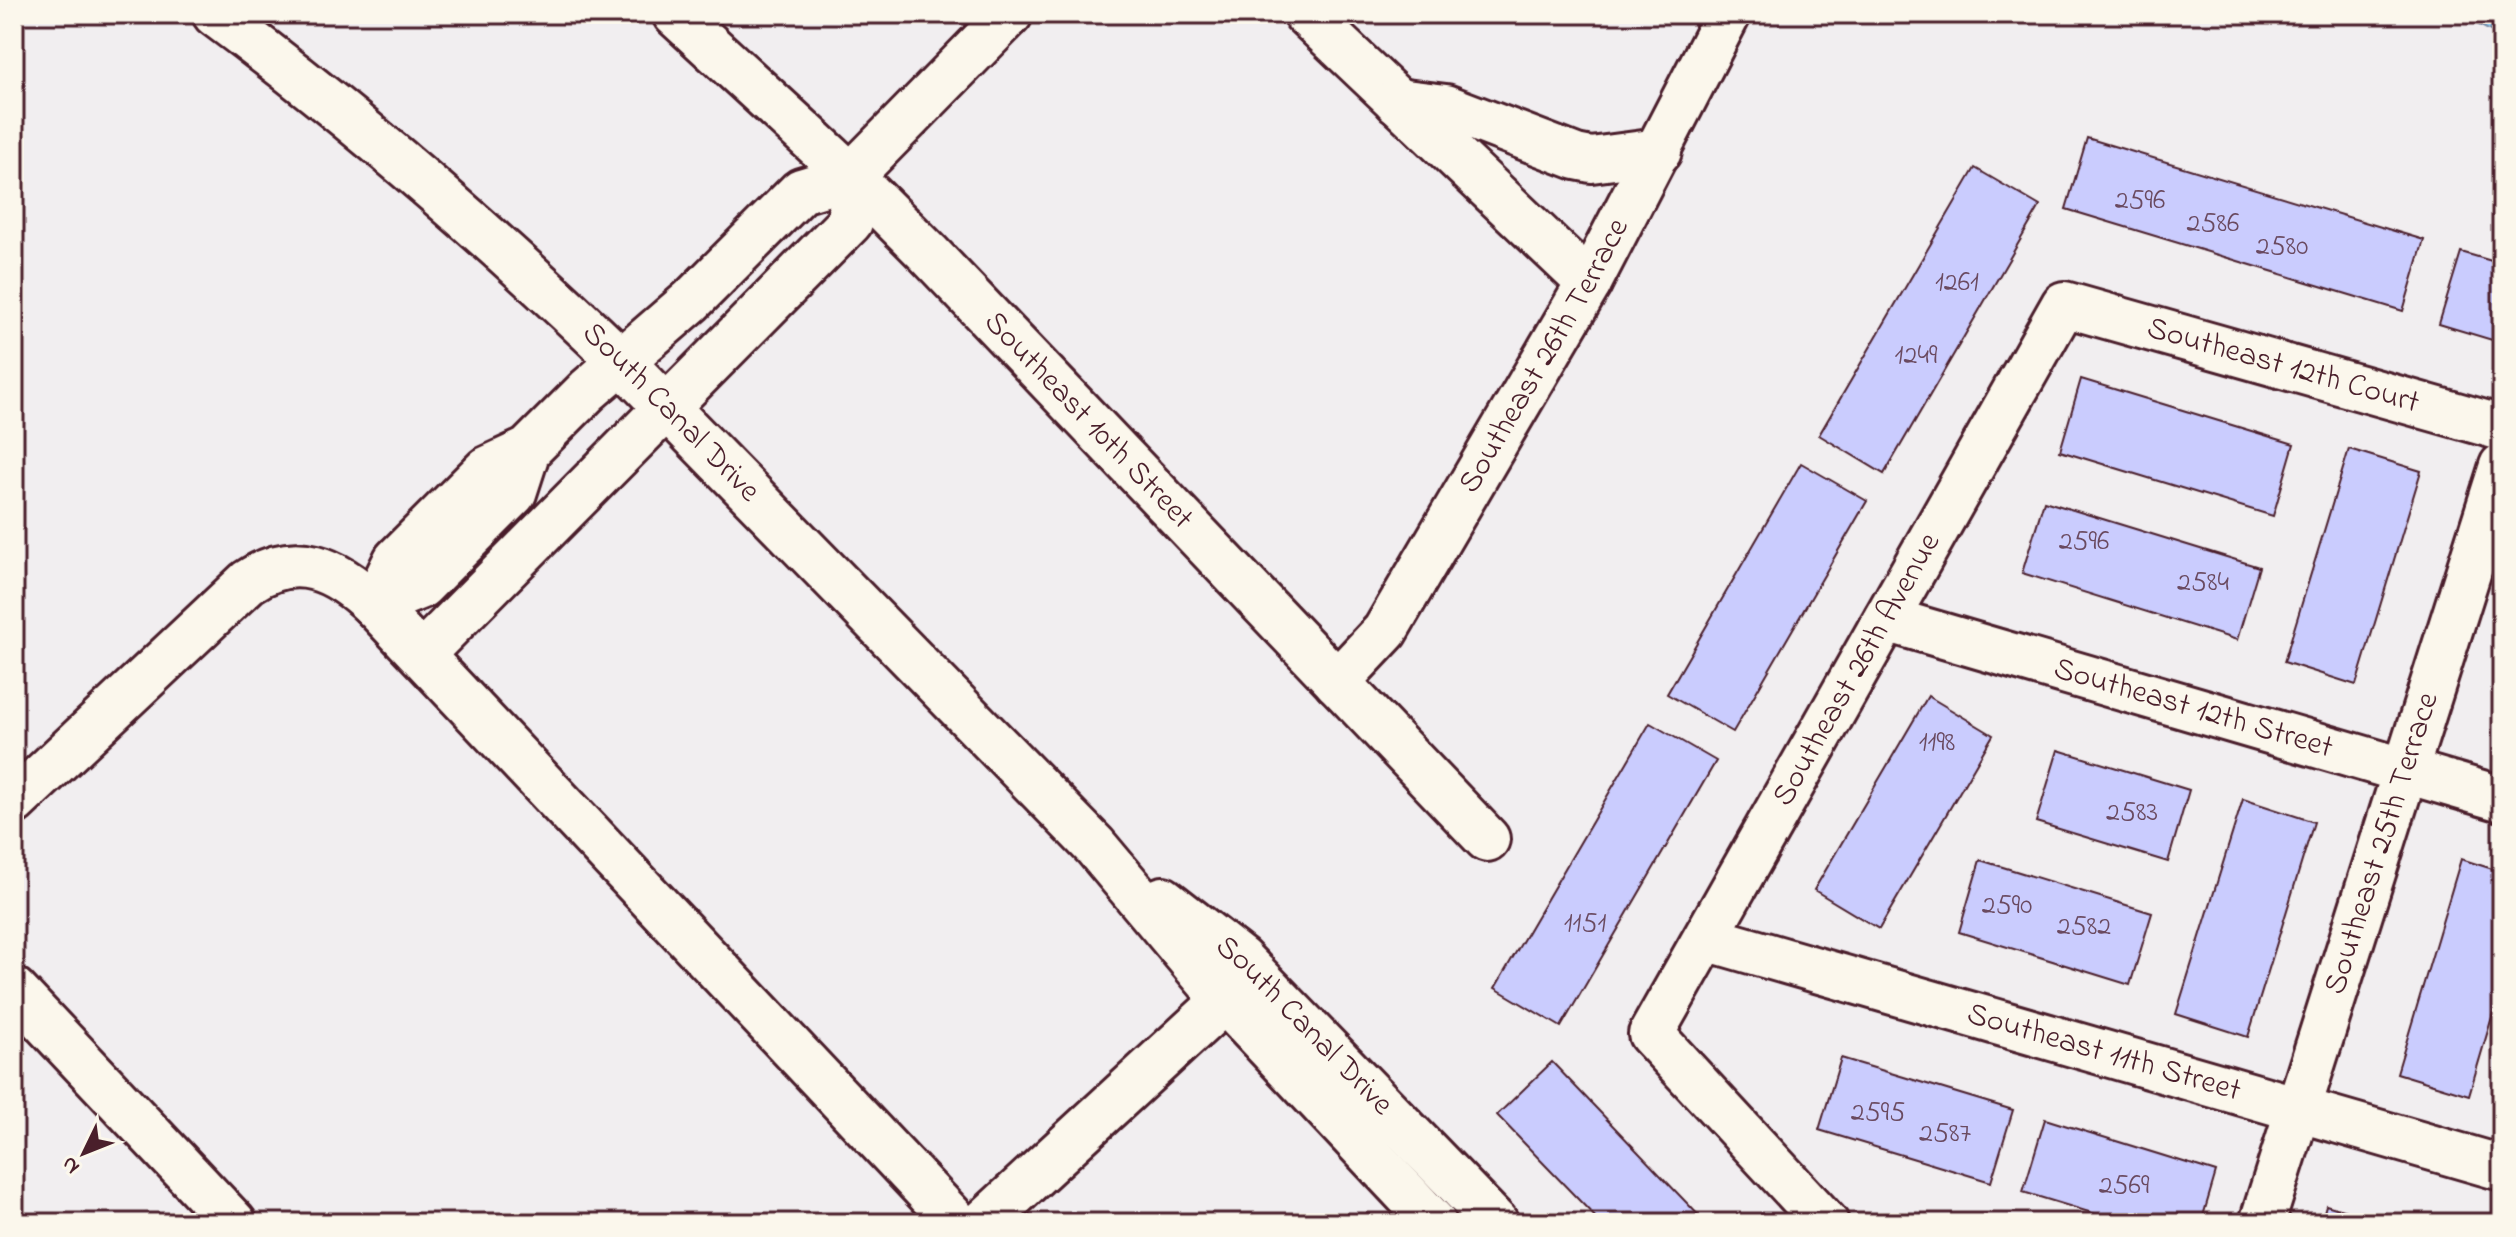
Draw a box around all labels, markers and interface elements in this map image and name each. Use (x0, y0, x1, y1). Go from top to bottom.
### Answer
house number: 2596 (2115, 181, 2165, 222)
house number: 2586 (2187, 204, 2239, 245)
street label: Southeast 26th Terrace (1447, 210, 1642, 502)
house number: 2580 (2256, 227, 2308, 268)
house number: 1261 (1935, 263, 1979, 304)
street label: Southeast 10th Street (972, 301, 1204, 541)
street label: Southeast 12th Court (2141, 305, 2425, 427)
street label: South Canal Drive (571, 311, 771, 514)
house number: 1249 (1895, 336, 1938, 377)
house number: 2596 (2059, 522, 2109, 563)
street label: Southeast 26th Avenue (1761, 524, 1954, 815)
house number: 2584 (2177, 563, 2229, 604)
street label: Southeast 12th Street (2048, 646, 2339, 772)
street label: Southeast 25th Terrace (2312, 686, 2452, 1001)
house number: 1198 (1919, 723, 1955, 764)
house number: 2583 (2106, 793, 2158, 834)
house number: 2590 (1982, 886, 2032, 927)
house number: 1151 (1564, 904, 1606, 945)
house number: 2582 (2057, 907, 2111, 948)
street label: South Canal Drive (1205, 924, 1404, 1127)
street label: Southeast 11th Street (1961, 991, 2246, 1115)
house number: 2595 (1851, 1093, 1905, 1134)
north arrow (44, 1113, 124, 1193)
house number: 2587 (1919, 1114, 1971, 1155)
text: N (55, 1148, 88, 1181)
house number: 2569 (2099, 1166, 2150, 1207)

